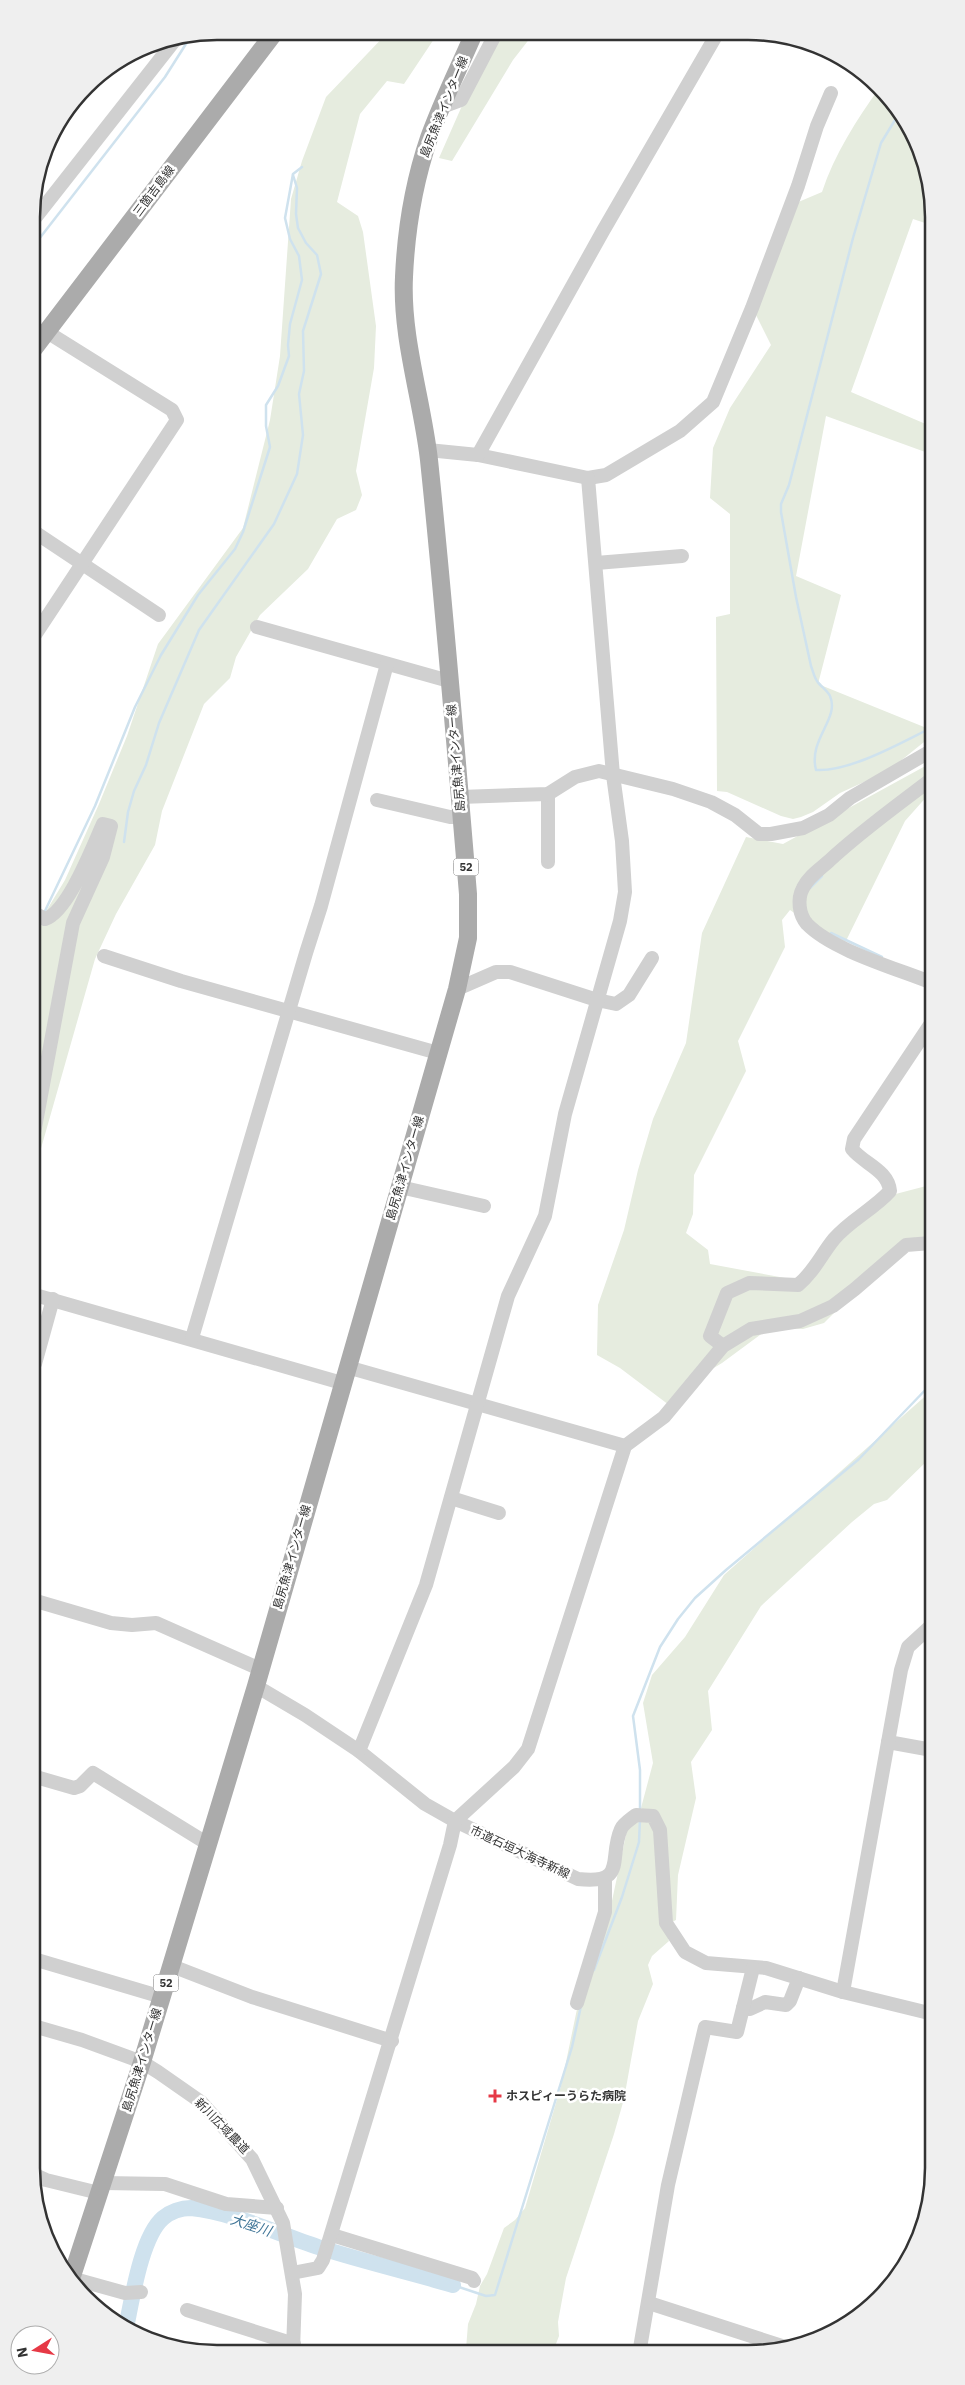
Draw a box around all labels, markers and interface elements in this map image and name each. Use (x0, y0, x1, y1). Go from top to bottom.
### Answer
street label: 島尻魚津インター線 (416, 54, 471, 160)
street label: 三箇吉島線 (130, 162, 178, 219)
street label: 島尻魚津インター線 (443, 704, 468, 812)
road number: 52 (454, 859, 478, 876)
street label: 島尻魚津インター線 (382, 1114, 427, 1222)
street label: 島尻魚津インター線 (269, 1503, 314, 1611)
street label: 市道石垣大海寺新線 (468, 1822, 572, 1881)
road number: 52 (154, 1975, 178, 1992)
street label: 島尻魚津インター線 (119, 2006, 164, 2114)
place label: ホスピィーうらた病院 (506, 2088, 626, 2103)
marker: ホスピィーうらた病院 (488, 2089, 502, 2103)
street label: 新川広域農道 (192, 2095, 253, 2157)
water label: 大座川 (228, 2210, 276, 2241)
north arrow (10, 2325, 60, 2375)
text: N (12, 2346, 32, 2359)

